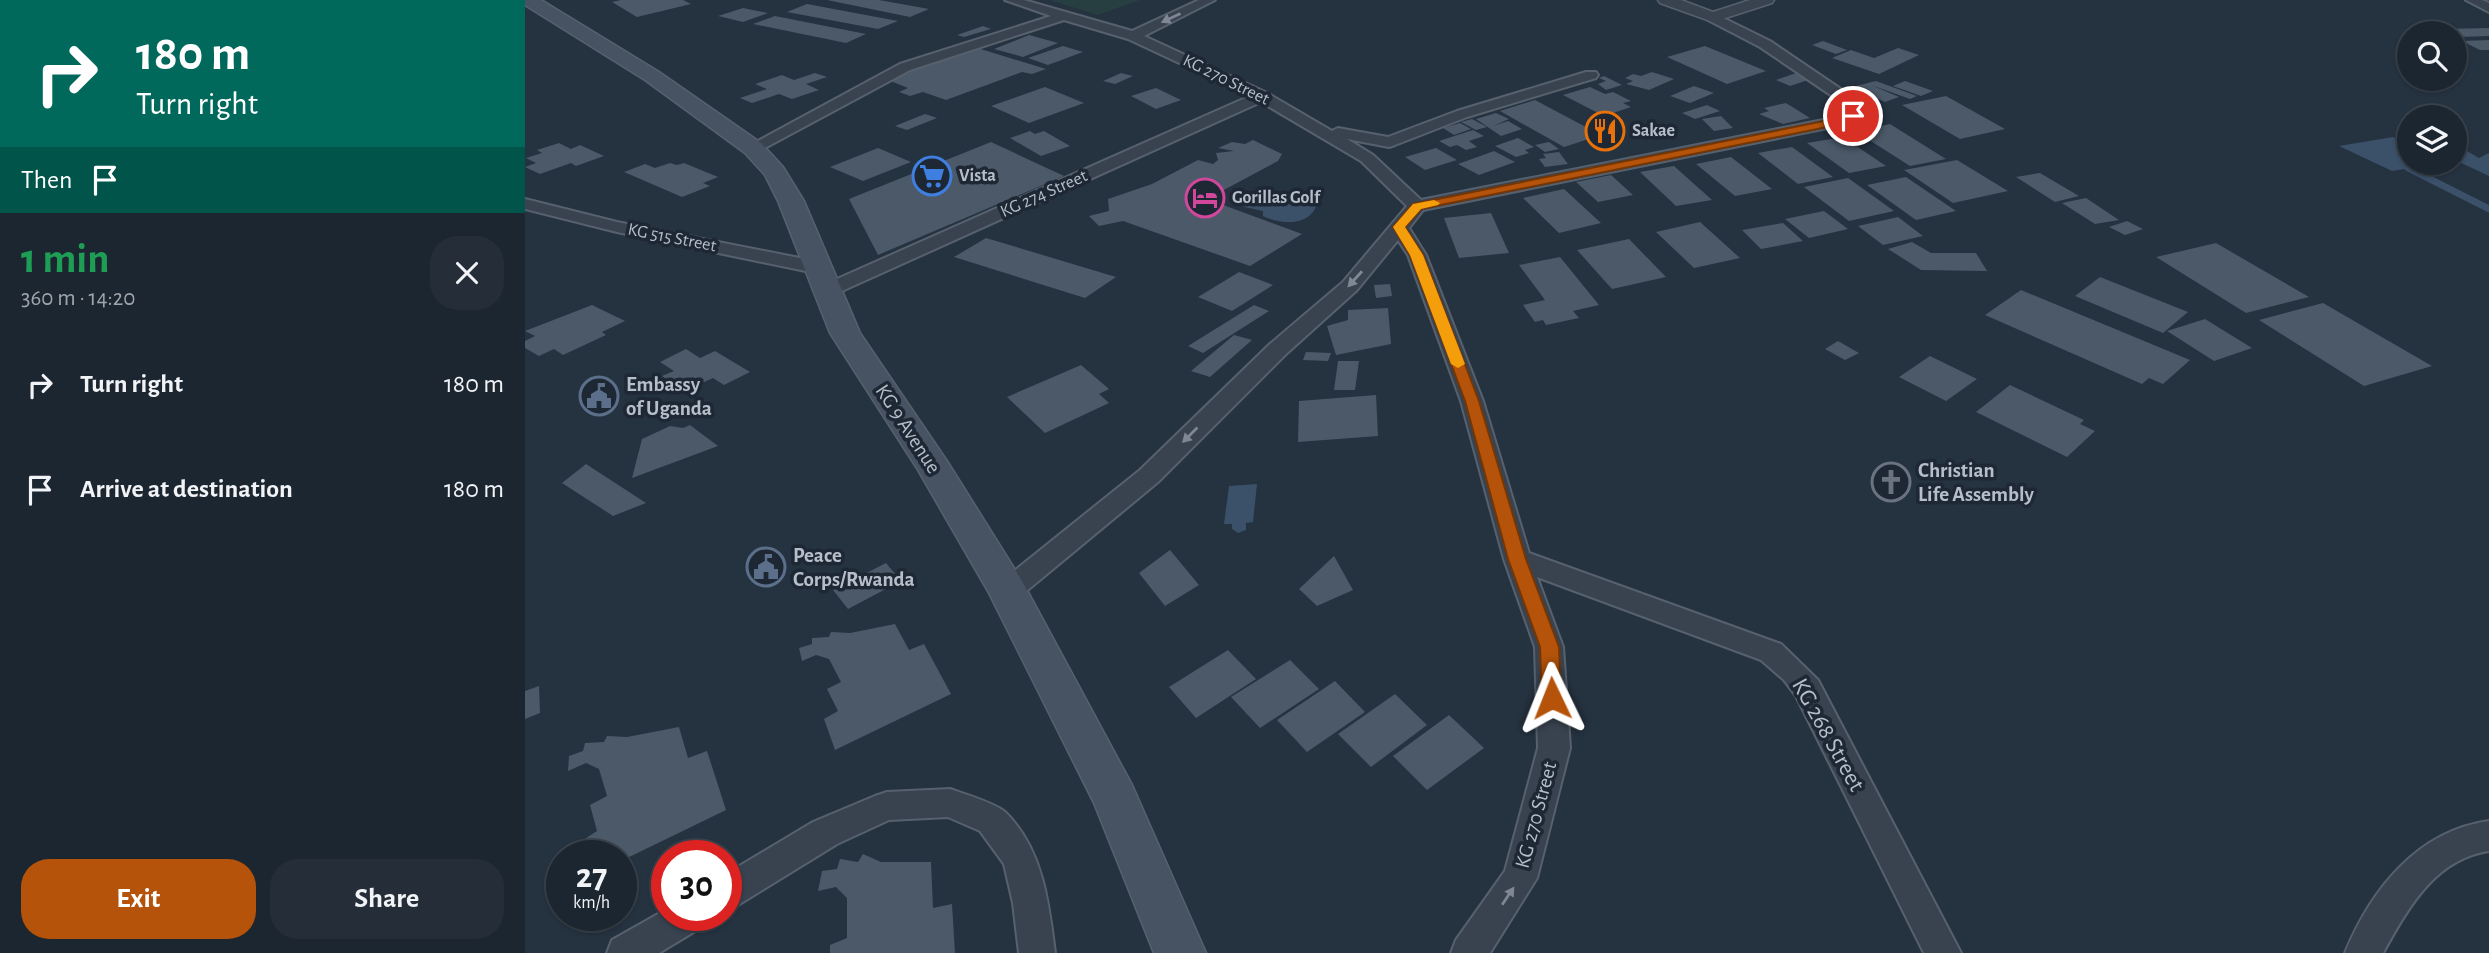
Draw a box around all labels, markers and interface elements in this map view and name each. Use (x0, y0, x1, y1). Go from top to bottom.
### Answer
one-way arrow (1161, 12, 1181, 24)
map controls (2397, 21, 2467, 175)
button: search (2397, 21, 2467, 91)
icon: right (21, 28, 112, 119)
text: 180 m (136, 30, 250, 79)
street label: KG 270 Street (1180, 51, 1272, 109)
pin (1823, 86, 1883, 146)
text: Turn right (136, 88, 258, 120)
icon: arrive (1834, 97, 1872, 135)
button: layers (2397, 105, 2467, 175)
restaurant icon: Sakae (1584, 110, 1626, 152)
place label: Sakae (1632, 122, 1675, 140)
supermarket icon: Vista (911, 155, 953, 197)
icon: arrive (86, 161, 124, 199)
text: Then (21, 167, 72, 193)
place label: Vista (959, 167, 996, 185)
street label: KG 274 Street (998, 167, 1090, 221)
hotel icon: Gorillas Golf (1184, 177, 1226, 219)
place label: Gorillas Golf (1232, 189, 1322, 207)
street label: KG 515 Street (626, 221, 718, 255)
button: close (430, 236, 504, 310)
text: 1 min (21, 238, 110, 280)
one-way arrow (1347, 270, 1363, 288)
text: 360 m · 14:20 (21, 287, 135, 310)
icon: right (21, 366, 59, 404)
text: Turn right (80, 371, 183, 397)
text: 180 m (444, 371, 504, 397)
place label: Embassy of Uganda (626, 374, 712, 419)
public building icon: Embassy of Uganda (578, 375, 620, 417)
street label: KG 9 Avenue (872, 381, 944, 477)
one-way arrow (1182, 427, 1199, 443)
place label: Christian Life Assembly (1918, 460, 2034, 505)
church icon: Christian Life Assembly (1870, 461, 1912, 503)
icon: arrive (21, 471, 59, 509)
text: Arrive at destination (80, 476, 293, 502)
text: 180 m (444, 476, 504, 502)
place label: Peace Corps/Rwanda (793, 545, 915, 590)
public building icon: Peace Corps/Rwanda (745, 546, 787, 588)
position arrow (1515, 661, 1589, 735)
street label: KG 268 Street (1787, 675, 1869, 796)
street label: KG 270 Street (1512, 759, 1560, 871)
speed limit sign: 30 (651, 840, 742, 931)
button: Exit (21, 859, 256, 939)
button: Share (270, 859, 504, 939)
text: 27 (576, 859, 607, 894)
one-way arrow (1501, 887, 1514, 906)
text: km/h (573, 894, 610, 912)

